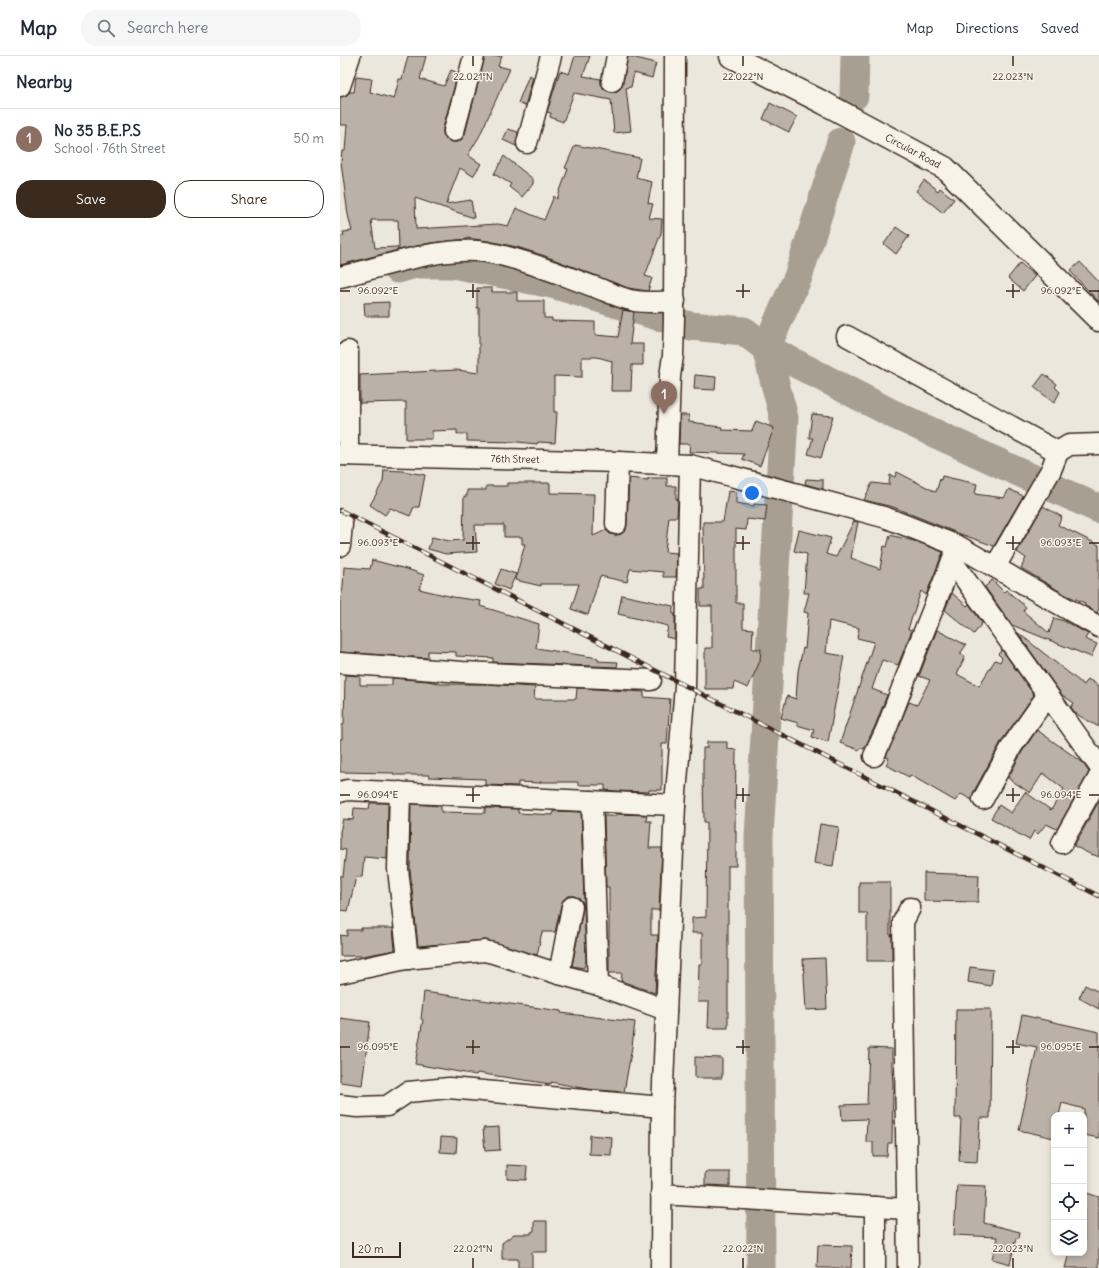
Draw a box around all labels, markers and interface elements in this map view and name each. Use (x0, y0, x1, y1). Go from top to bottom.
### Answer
search box (81, 10, 361, 46)
text: Map (20, 16, 57, 40)
icon: search (95, 17, 117, 39)
text: Search here (127, 18, 208, 37)
text: Map (906, 19, 933, 37)
text: Directions (955, 19, 1019, 37)
text: Saved (1041, 19, 1079, 37)
text: 22.021°N (453, 70, 493, 83)
text: 22.022°N (723, 70, 763, 83)
text: 22.023°N (992, 70, 1034, 83)
text: Nearby (16, 71, 72, 93)
text: No 35 B.E.P.S (54, 121, 141, 140)
text: 1 (26, 130, 32, 147)
text: 50 m (293, 130, 324, 147)
street label: Circular Road (883, 131, 943, 171)
text: School · 76th Street (54, 140, 165, 157)
button: Save (16, 180, 166, 218)
button: Share (174, 180, 324, 218)
text: 96.092°E (358, 284, 398, 297)
text: 96.092°E (1041, 284, 1081, 297)
pin: 1 (651, 381, 677, 414)
street label: 76th Street (491, 452, 540, 466)
your location (742, 483, 762, 503)
text: 96.093°E (358, 536, 399, 549)
text: 96.093°E (1041, 536, 1082, 549)
text: 96.094°E (358, 788, 399, 801)
text: 96.094°E (1041, 788, 1082, 801)
text: 96.095°E (358, 1040, 399, 1053)
text: 96.095°E (1041, 1040, 1082, 1053)
map controls (1051, 1112, 1087, 1256)
button: + (1051, 1112, 1087, 1148)
button: − (1051, 1148, 1087, 1184)
button: locate (1051, 1184, 1087, 1220)
button: layers (1051, 1220, 1087, 1256)
scale bar (352, 1240, 401, 1259)
text: 20 m (358, 1242, 384, 1256)
text: 22.021°N (453, 1242, 493, 1255)
text: 22.022°N (723, 1242, 763, 1255)
text: 22.023°N (992, 1242, 1034, 1255)

